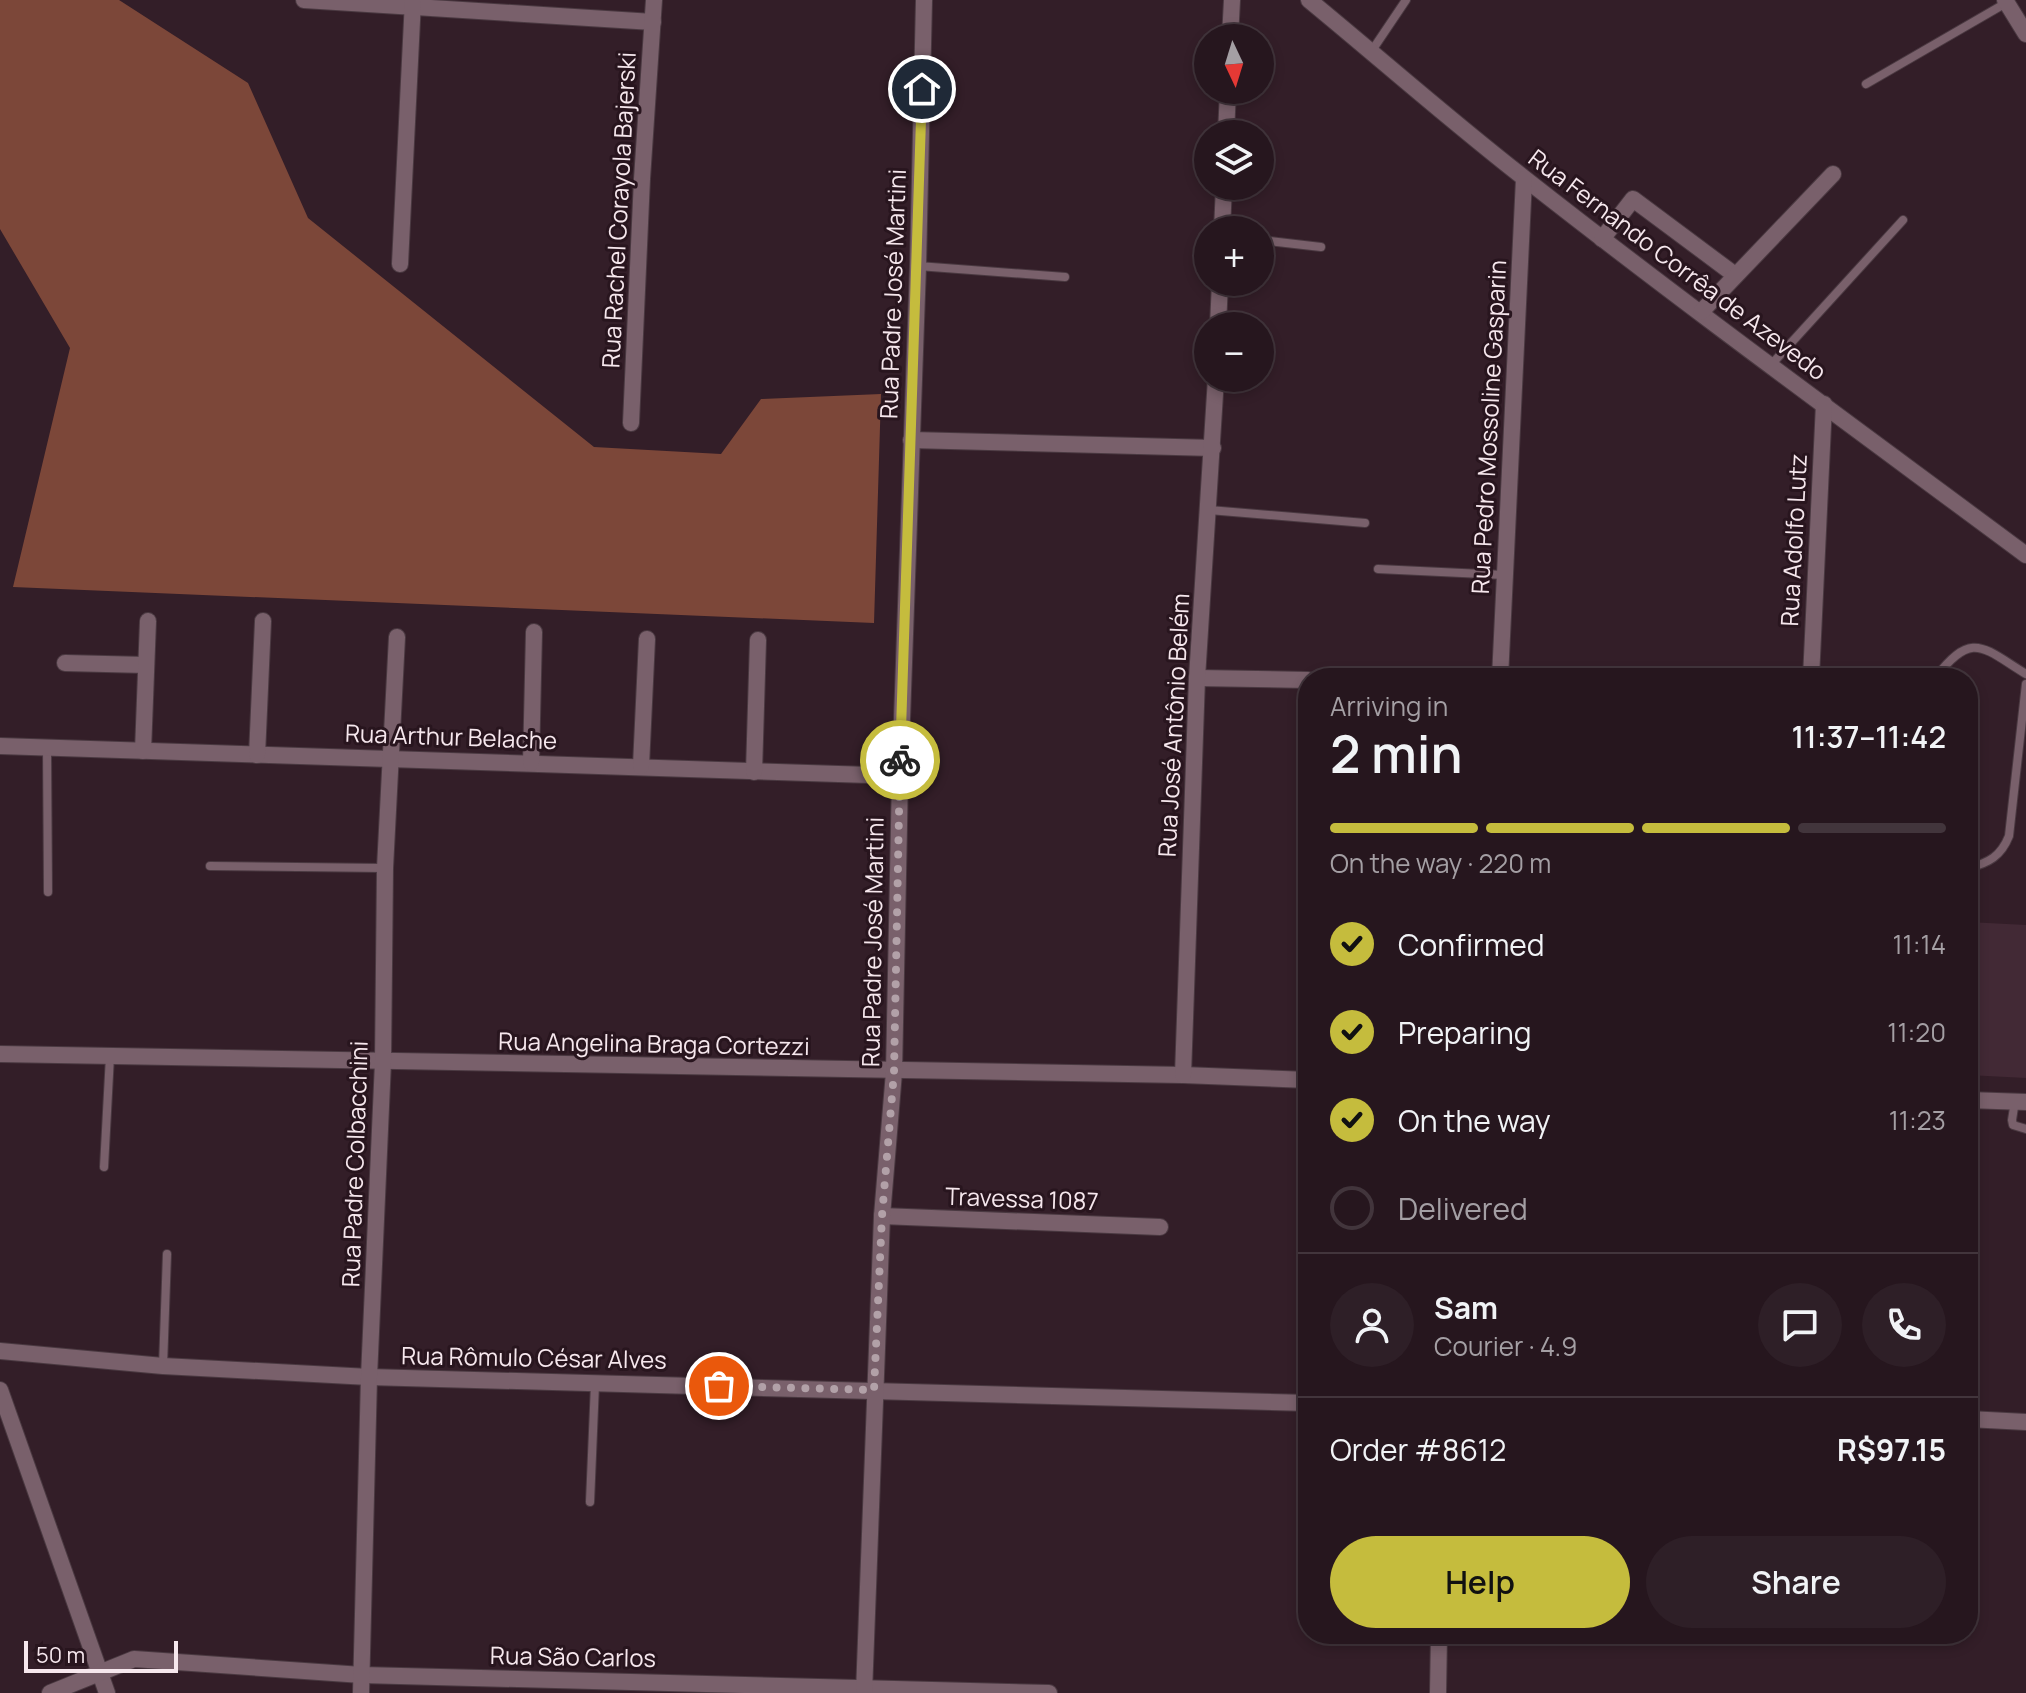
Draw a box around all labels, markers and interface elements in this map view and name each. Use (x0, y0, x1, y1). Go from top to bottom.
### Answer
north arrow (1194, 24, 1274, 104)
map controls (1194, 24, 1274, 392)
street label: Rua Rachel Corayola Bajerski (593, 51, 643, 369)
pin (888, 55, 956, 123)
icon: home (900, 67, 944, 111)
button: layers (1194, 120, 1274, 200)
street label: Rua Fernando Corrêa de Azevedo (1522, 141, 1834, 387)
street label: Rua Padre José Martini (871, 168, 913, 420)
button: + (1194, 216, 1274, 296)
street label: Rua Pedro Mossoline Gasparin (1463, 259, 1513, 595)
button: − (1194, 312, 1274, 392)
street label: Rua Adolfo Lutz (1772, 453, 1814, 627)
street label: Rua José Antônio Belém (1150, 592, 1196, 858)
text: Arriving in (1330, 688, 1448, 724)
street label: Rua Arthur Belache (344, 716, 558, 756)
text: 11:37–11:42 (1791, 716, 1946, 757)
text: 2 min (1330, 718, 1463, 789)
courier (860, 720, 940, 800)
icon: bike (878, 738, 922, 782)
street label: Rua Padre José Martini (853, 817, 891, 1067)
text: On the way · 220 m (1330, 845, 1551, 881)
icon: check (1330, 922, 1374, 966)
text: Confirmed (1398, 924, 1545, 965)
text: 11:14 (1892, 926, 1946, 962)
icon: check (1330, 1010, 1374, 1054)
text: Preparing (1398, 1012, 1532, 1053)
text: 11:20 (1887, 1014, 1946, 1050)
street label: Rua Angelina Braga Cortezzi (498, 1024, 810, 1062)
street label: Rua Padre Colbacchini (333, 1040, 375, 1288)
icon: check (1330, 1098, 1374, 1142)
text: On the way (1398, 1100, 1551, 1141)
text: 11:23 (1889, 1102, 1946, 1138)
street label: Travessa 1087 (945, 1179, 1099, 1217)
text: Delivered (1398, 1188, 1528, 1229)
button: person (1330, 1283, 1414, 1367)
button: chat (1758, 1283, 1842, 1367)
button: phone (1862, 1283, 1946, 1367)
text: Sam (1434, 1287, 1498, 1328)
text: Courier · 4.9 (1434, 1328, 1577, 1364)
street label: Rua Rômulo César Alves (401, 1338, 667, 1376)
pin (685, 1352, 753, 1420)
icon: bag (697, 1364, 741, 1408)
text: Order #8612 (1330, 1429, 1506, 1470)
text: R$97.15 (1837, 1429, 1946, 1470)
button: Help (1330, 1536, 1630, 1628)
button: Share (1646, 1536, 1946, 1628)
scale bar (24, 1637, 178, 1673)
street label: Rua São Carlos (490, 1638, 656, 1674)
text: 50 m (36, 1640, 85, 1670)

